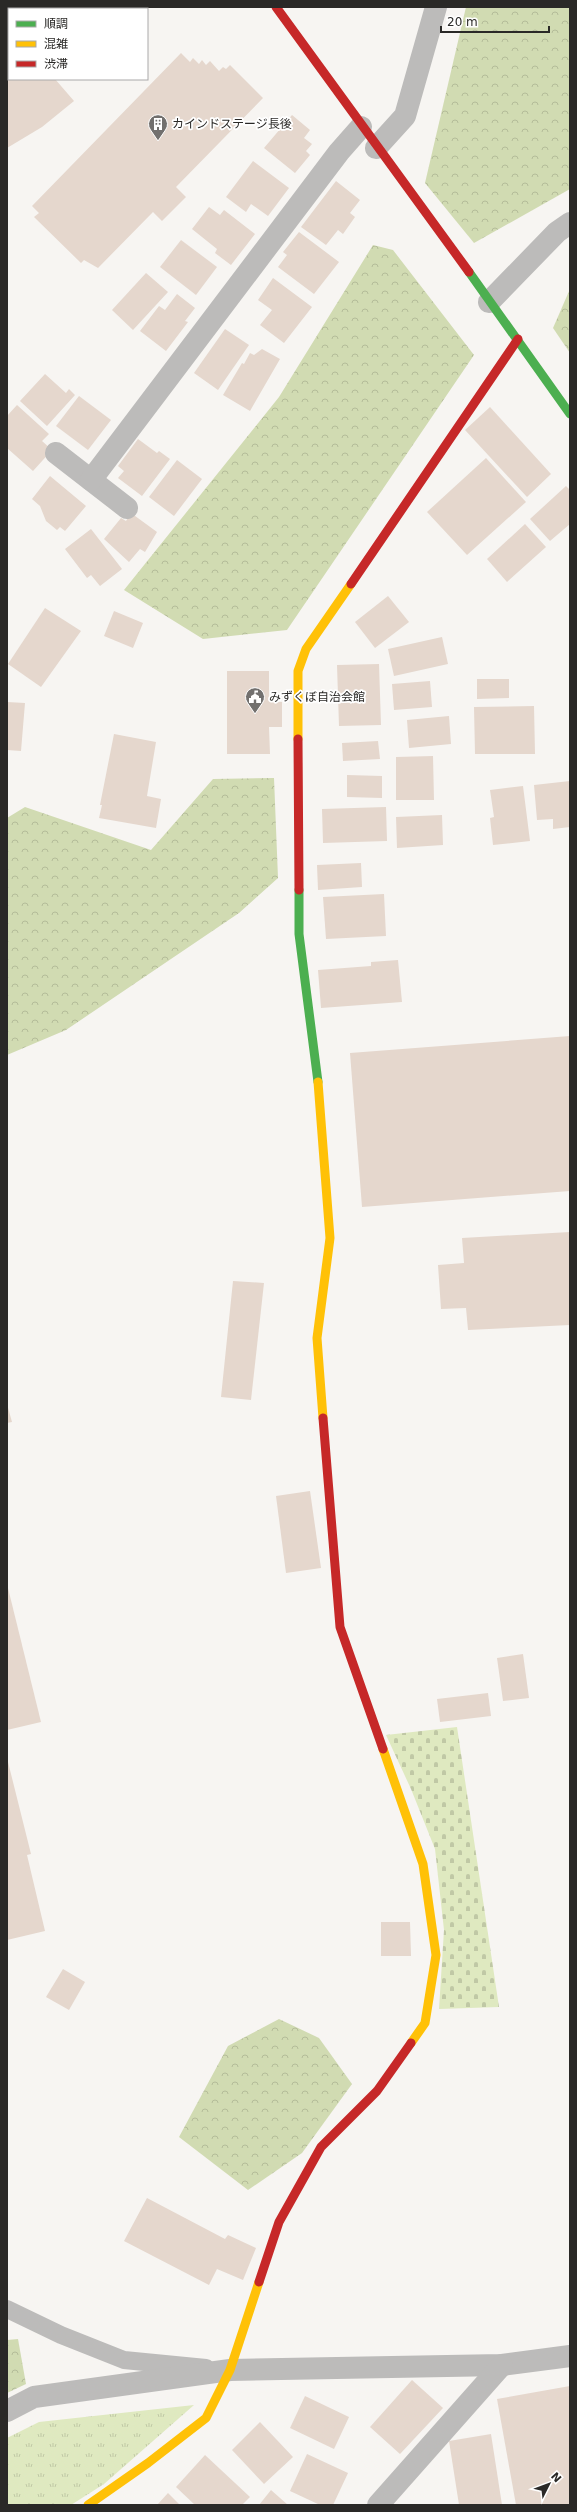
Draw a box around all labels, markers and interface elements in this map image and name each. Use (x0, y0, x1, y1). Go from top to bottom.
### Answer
legend (8, 8, 148, 80)
scale bar (441, 8, 549, 34)
text: 20 m (447, 15, 478, 29)
text: 順調 (44, 17, 68, 31)
text: 混雑 (44, 37, 68, 51)
text: 渋滞 (44, 57, 68, 71)
building icon: カインドステージ長後 (147, 113, 169, 141)
place label: カインドステージ長後 (172, 117, 292, 131)
public building icon: みずくぼ自治会館 (244, 686, 266, 714)
place label: みずくぼ自治会館 (269, 690, 365, 704)
north arrow (529, 2464, 569, 2504)
text: N (548, 2470, 564, 2485)

